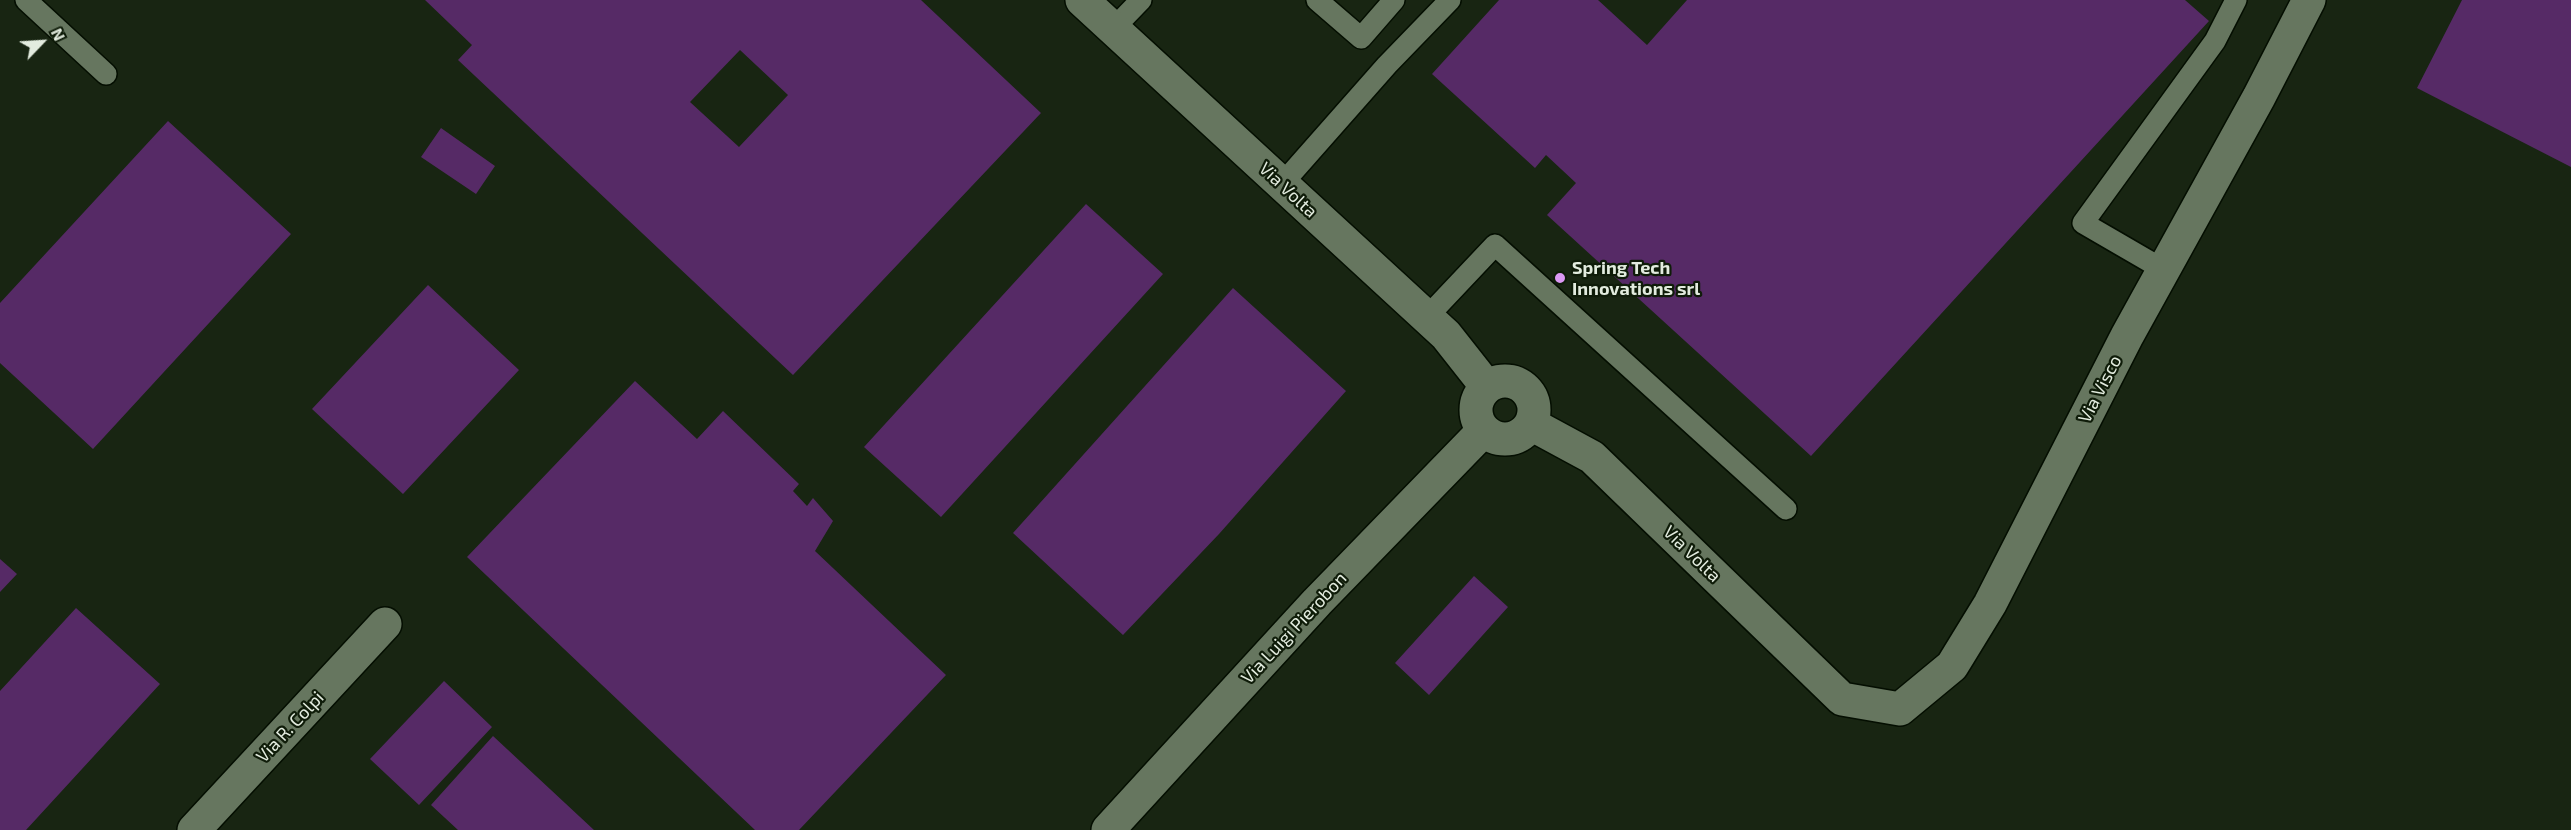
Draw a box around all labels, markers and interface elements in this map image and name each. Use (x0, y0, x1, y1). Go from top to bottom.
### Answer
north arrow (12, 12, 72, 72)
text: N (48, 25, 70, 43)
street label: Via Volta (1254, 158, 1322, 222)
place label: Spring Tech Innovations srl (1572, 257, 1700, 300)
marker: Spring Tech Innovations srl (1553, 271, 1567, 285)
street label: Via Visco (2074, 352, 2126, 426)
street label: Via Volta (1659, 521, 1725, 587)
street label: Via Luigi Pierobon (1237, 568, 1351, 688)
street label: Via R. Colpi (252, 687, 328, 767)

